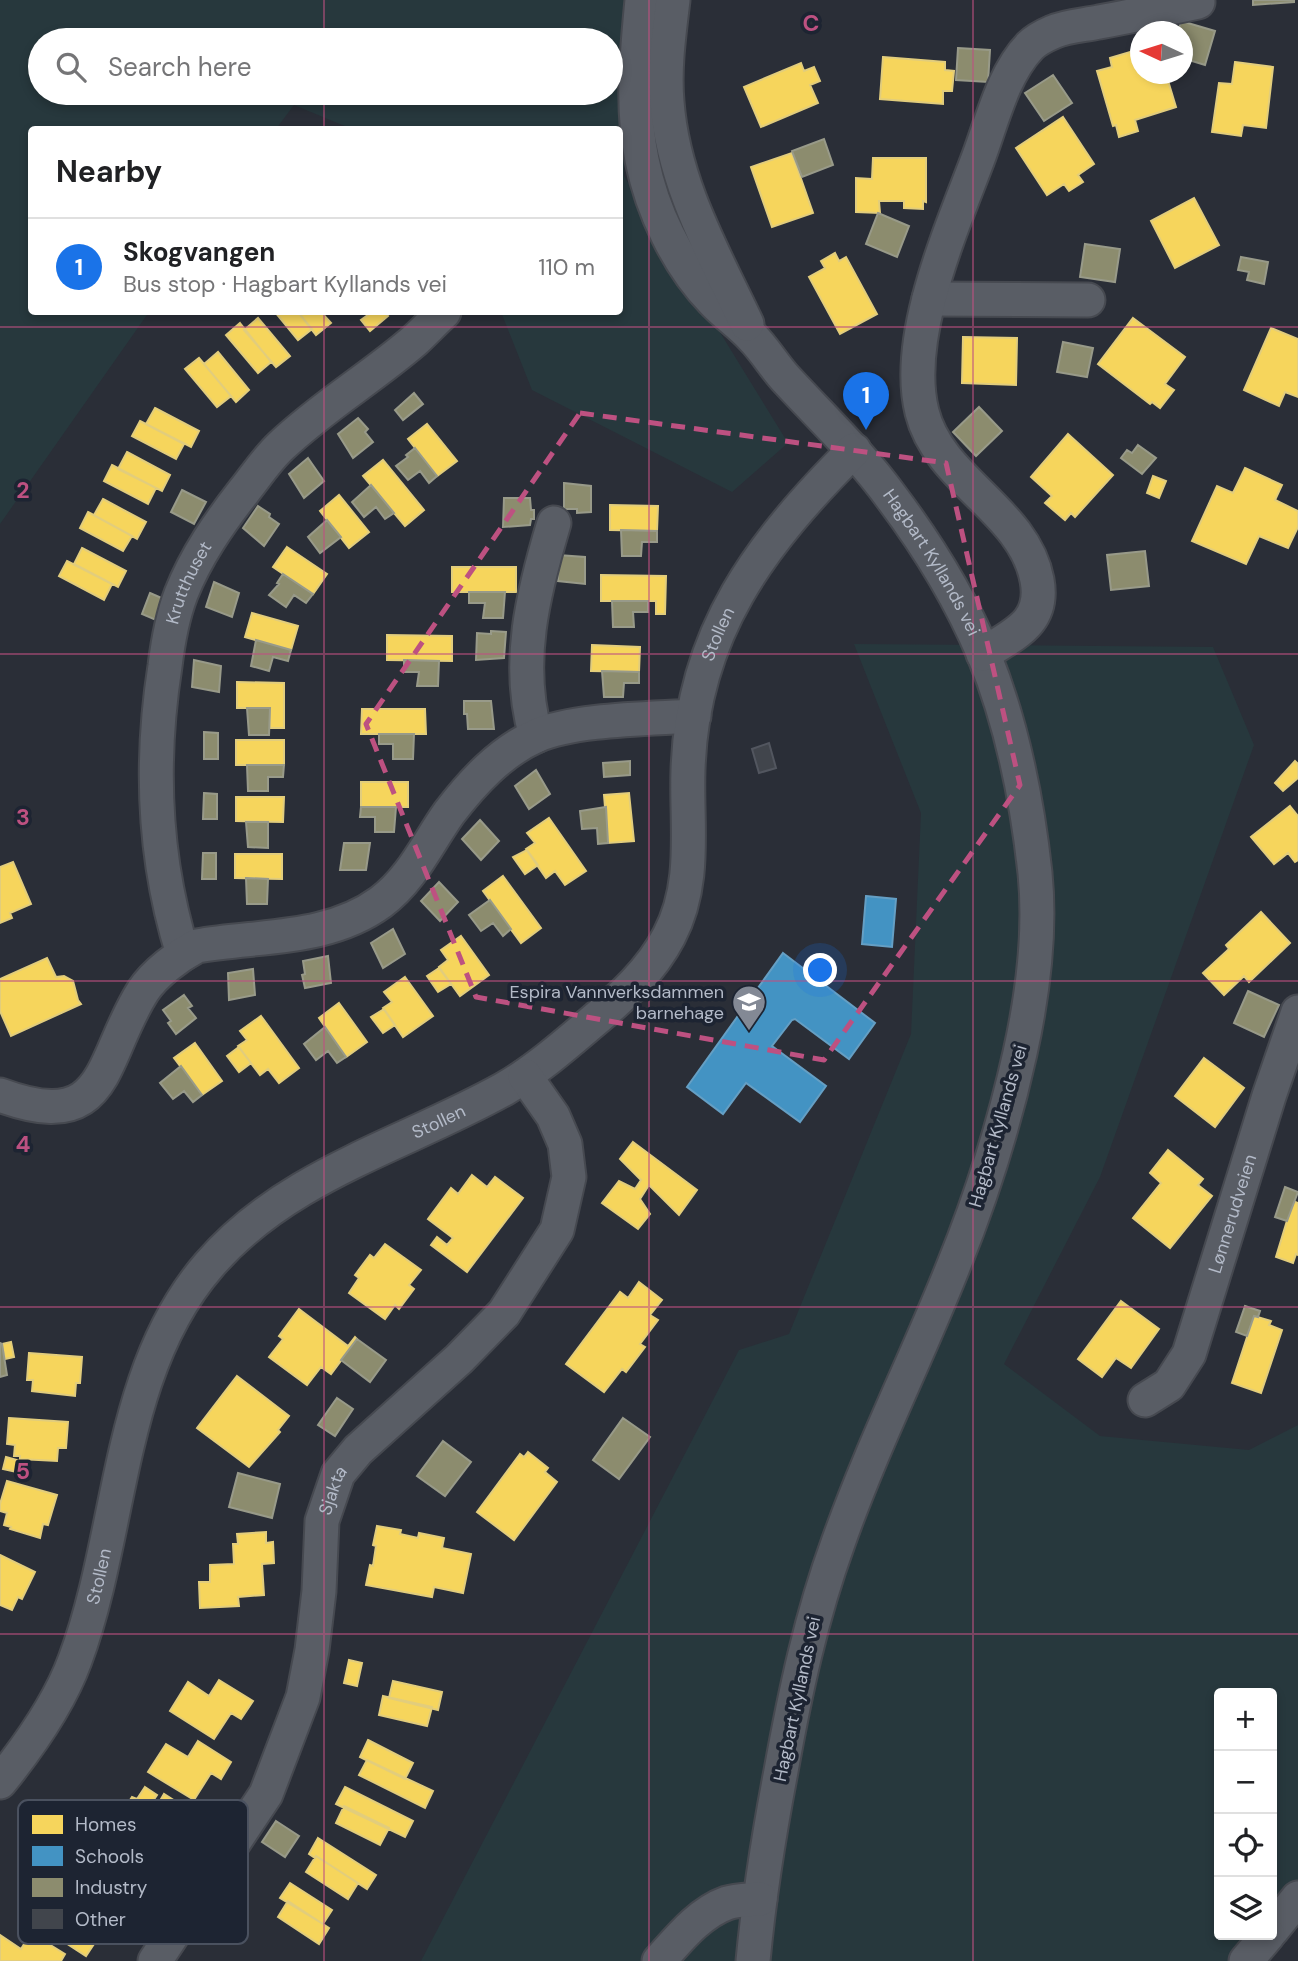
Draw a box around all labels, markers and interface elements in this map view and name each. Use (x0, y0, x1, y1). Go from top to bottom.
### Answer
text: C (803, 8, 819, 38)
north arrow (1130, 21, 1193, 84)
search box (28, 28, 623, 105)
icon: search (52, 48, 90, 86)
text: Search here (108, 50, 251, 84)
text: Nearby (56, 152, 162, 191)
text: Skogvangen (123, 235, 275, 269)
text: 1 (75, 252, 83, 282)
text: 110 m (538, 252, 595, 282)
text: Bus stop · Hagbart Kyllands vei (123, 269, 447, 299)
pin: 1 (843, 372, 889, 430)
text: 2 (16, 475, 30, 505)
street label: Hagbart Kyllands vei (877, 484, 986, 640)
street label: Krutthuset (160, 537, 217, 627)
street label: Stollen (696, 603, 740, 664)
text: 3 (16, 802, 30, 832)
your location (803, 953, 837, 987)
place label: Espira Vannverksdammen barnehage (509, 980, 724, 1025)
school or university icon: Espira Vannverksdammen barnehage (730, 983, 768, 1032)
street label: Hagbart Kyllands vei (963, 1042, 1033, 1210)
street label: Stollen (408, 1099, 470, 1145)
text: 4 (16, 1129, 31, 1159)
street label: Lønnerudveien (1203, 1151, 1262, 1276)
text: 5 (16, 1456, 30, 1486)
street label: Sjakta (313, 1460, 352, 1518)
street label: Stollen (81, 1546, 117, 1607)
street label: Hagbart Kyllands vei (768, 1614, 826, 1784)
map controls (1214, 1688, 1277, 1940)
button: + (1214, 1688, 1277, 1751)
button: − (1214, 1751, 1277, 1814)
legend (18, 1800, 248, 1944)
text: Homes (75, 1812, 136, 1837)
button: locate (1214, 1814, 1277, 1877)
text: Schools (75, 1844, 144, 1869)
text: Industry (75, 1875, 148, 1900)
button: layers (1214, 1877, 1277, 1940)
text: Other (75, 1907, 126, 1932)

